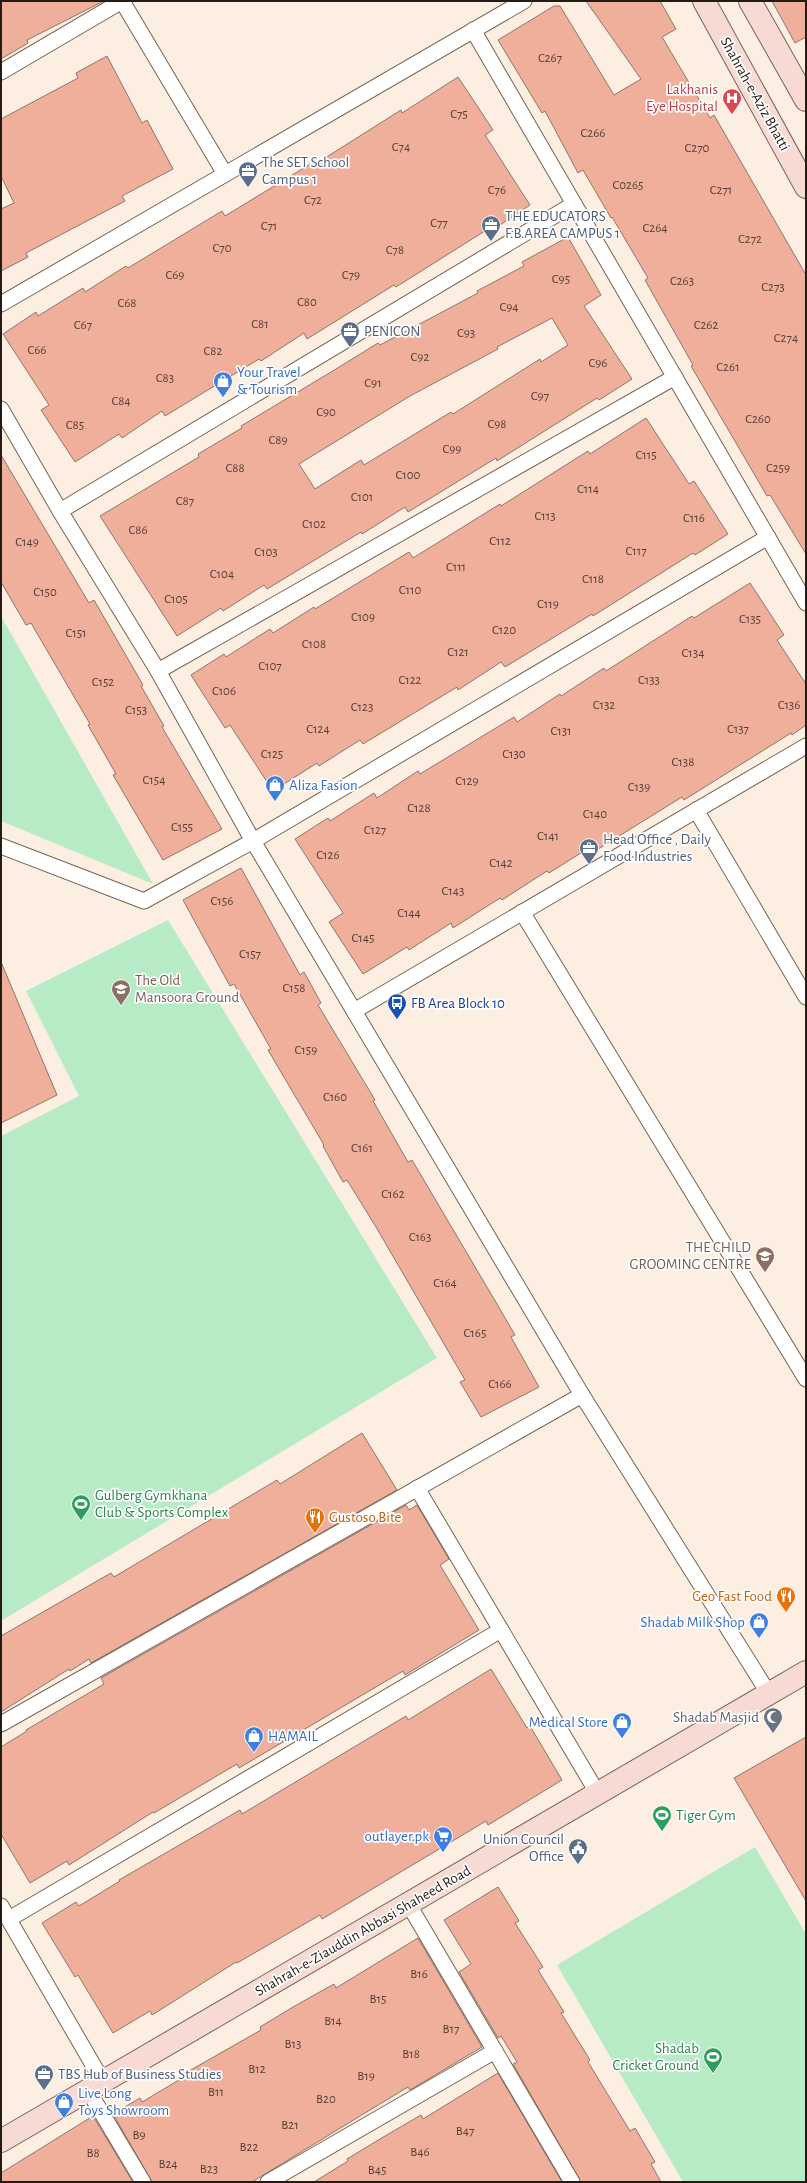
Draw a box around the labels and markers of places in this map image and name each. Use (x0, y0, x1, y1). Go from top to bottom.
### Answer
place label: Lakhanis Eye Hospital (646, 82, 718, 114)
hospital icon: Lakhanis Eye Hospital (721, 87, 743, 115)
place label: The SET School Campus 1 (262, 155, 349, 187)
office icon: The SET School Campus 1 (237, 160, 259, 188)
place label: THE EDUCATORS F.B.AREA CAMPUS 1 (505, 209, 620, 241)
office icon: THE EDUCATORS F.B.AREA CAMPUS 1 (480, 214, 502, 242)
office icon: PENICON (339, 320, 361, 348)
place label: PENICON (364, 324, 421, 339)
place label: Your Travel & Tourism (237, 365, 301, 397)
shop icon: Your Travel & Tourism (212, 370, 234, 398)
shop icon: Aliza Fasion (264, 774, 286, 802)
place label: Aliza Fasion (289, 778, 358, 793)
place label: Head Office , Daily Food Industries (603, 832, 711, 864)
office icon: Head Office , Daily Food Industries (578, 837, 600, 865)
place label: The Old Mansoora Ground (135, 973, 240, 1005)
school or university icon: The Old Mansoora Ground (110, 978, 132, 1006)
bus stop icon: FB Area Block 10 (386, 992, 408, 1020)
place label: FB Area Block 10 (411, 996, 505, 1011)
place label: THE CHILD GROOMING CENTRE (629, 1240, 751, 1272)
school or university icon: THE CHILD GROOMING CENTRE (754, 1245, 776, 1273)
place label: Gulberg Gymkhana Club & Sports Complex (95, 1488, 229, 1520)
sports icon: Gulberg Gymkhana Club & Sports Complex (70, 1493, 92, 1521)
restaurant icon: Gustoso Bite (304, 1506, 326, 1534)
place label: Gustoso Bite (329, 1510, 401, 1525)
restaurant icon: Geo Fast Food (775, 1585, 797, 1613)
place label: Geo Fast Food (692, 1589, 772, 1604)
shop icon: Shadab Milk Shop (748, 1611, 770, 1639)
place label: Shadab Milk Shop (640, 1615, 745, 1630)
mosque icon: Shadab Masjid (762, 1706, 784, 1734)
place label: Shadab Masjid (673, 1710, 759, 1725)
shop icon: Medical Store (611, 1711, 633, 1739)
place label: Medical Store (529, 1715, 608, 1730)
shop icon: HAMAIL (243, 1725, 265, 1753)
place label: HAMAIL (268, 1729, 318, 1744)
sports icon: Tiger Gym (651, 1804, 673, 1832)
place label: Tiger Gym (676, 1808, 736, 1823)
supermarket icon: outlayer.pk (432, 1825, 454, 1853)
place label: outlayer.pk (365, 1829, 429, 1844)
place label: Union Council Office (483, 1832, 564, 1864)
public building icon: Union Council Office (567, 1837, 589, 1865)
place label: Shadab Cricket Ground (613, 2041, 699, 2073)
sports icon: Shadab Cricket Ground (702, 2046, 724, 2074)
office icon: TBS Hub of Business Studies (33, 2063, 55, 2091)
place label: TBS Hub of Business Studies (58, 2067, 221, 2082)
place label: Live Long Toys Showroom (78, 2086, 169, 2118)
shop icon: Live Long Toys Showroom (53, 2091, 75, 2119)

